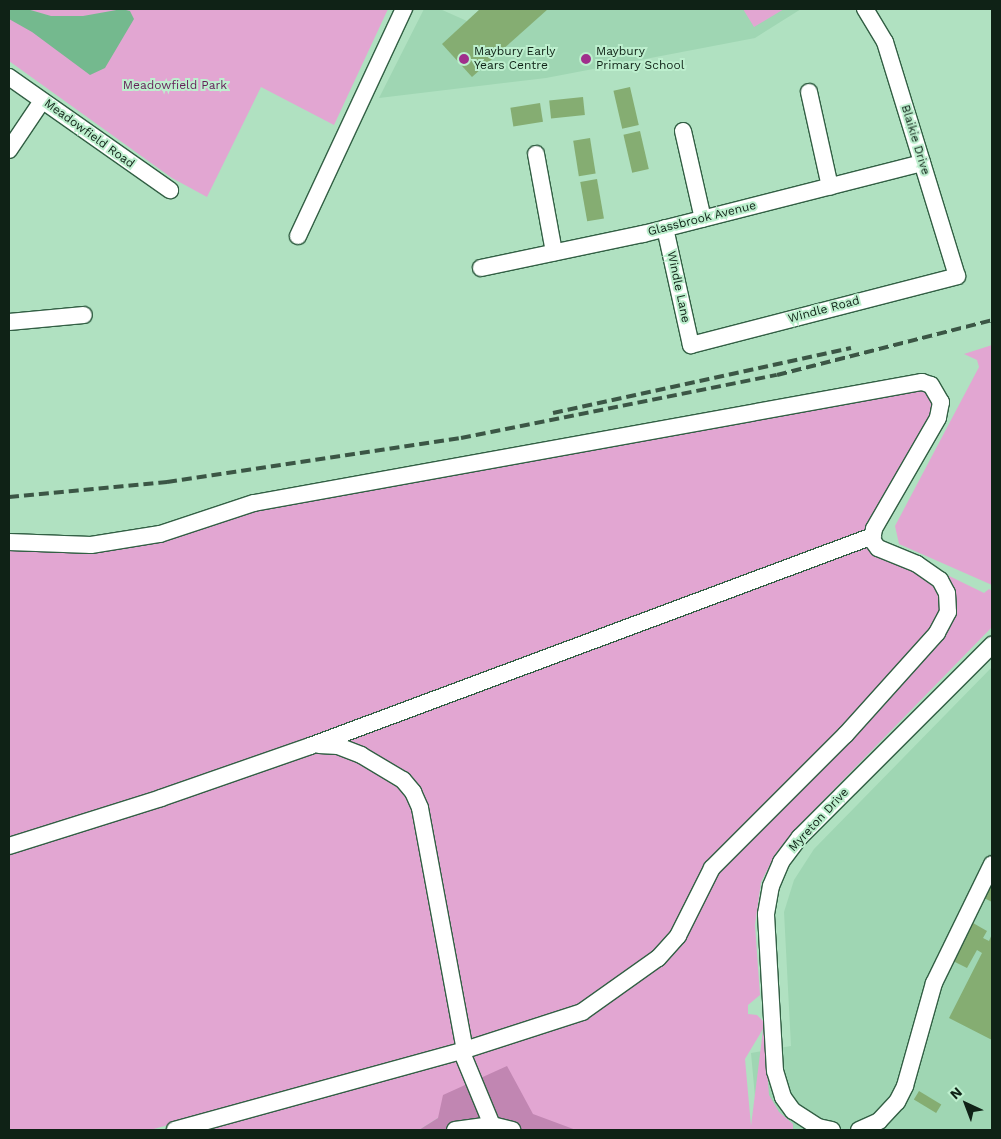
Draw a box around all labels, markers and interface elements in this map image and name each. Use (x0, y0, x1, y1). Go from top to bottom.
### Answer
place label: Maybury Early Years Centre (474, 45, 556, 73)
place label: Maybury Primary School (596, 45, 685, 73)
marker: Maybury Early Years Centre (458, 53, 470, 65)
marker: Maybury Primary School (580, 53, 592, 65)
park label: Meadowfield Park (123, 79, 227, 93)
street label: Meadowfield Road (41, 96, 137, 172)
street label: Blaikie Drive (898, 103, 932, 177)
street label: Glassbrook Avenue (646, 198, 758, 240)
street label: Windle Lane (663, 250, 693, 324)
street label: Windle Road (787, 294, 861, 326)
street label: Myreton Drive (786, 785, 852, 855)
north arrow (941, 1079, 991, 1129)
text: N (947, 1084, 965, 1102)

